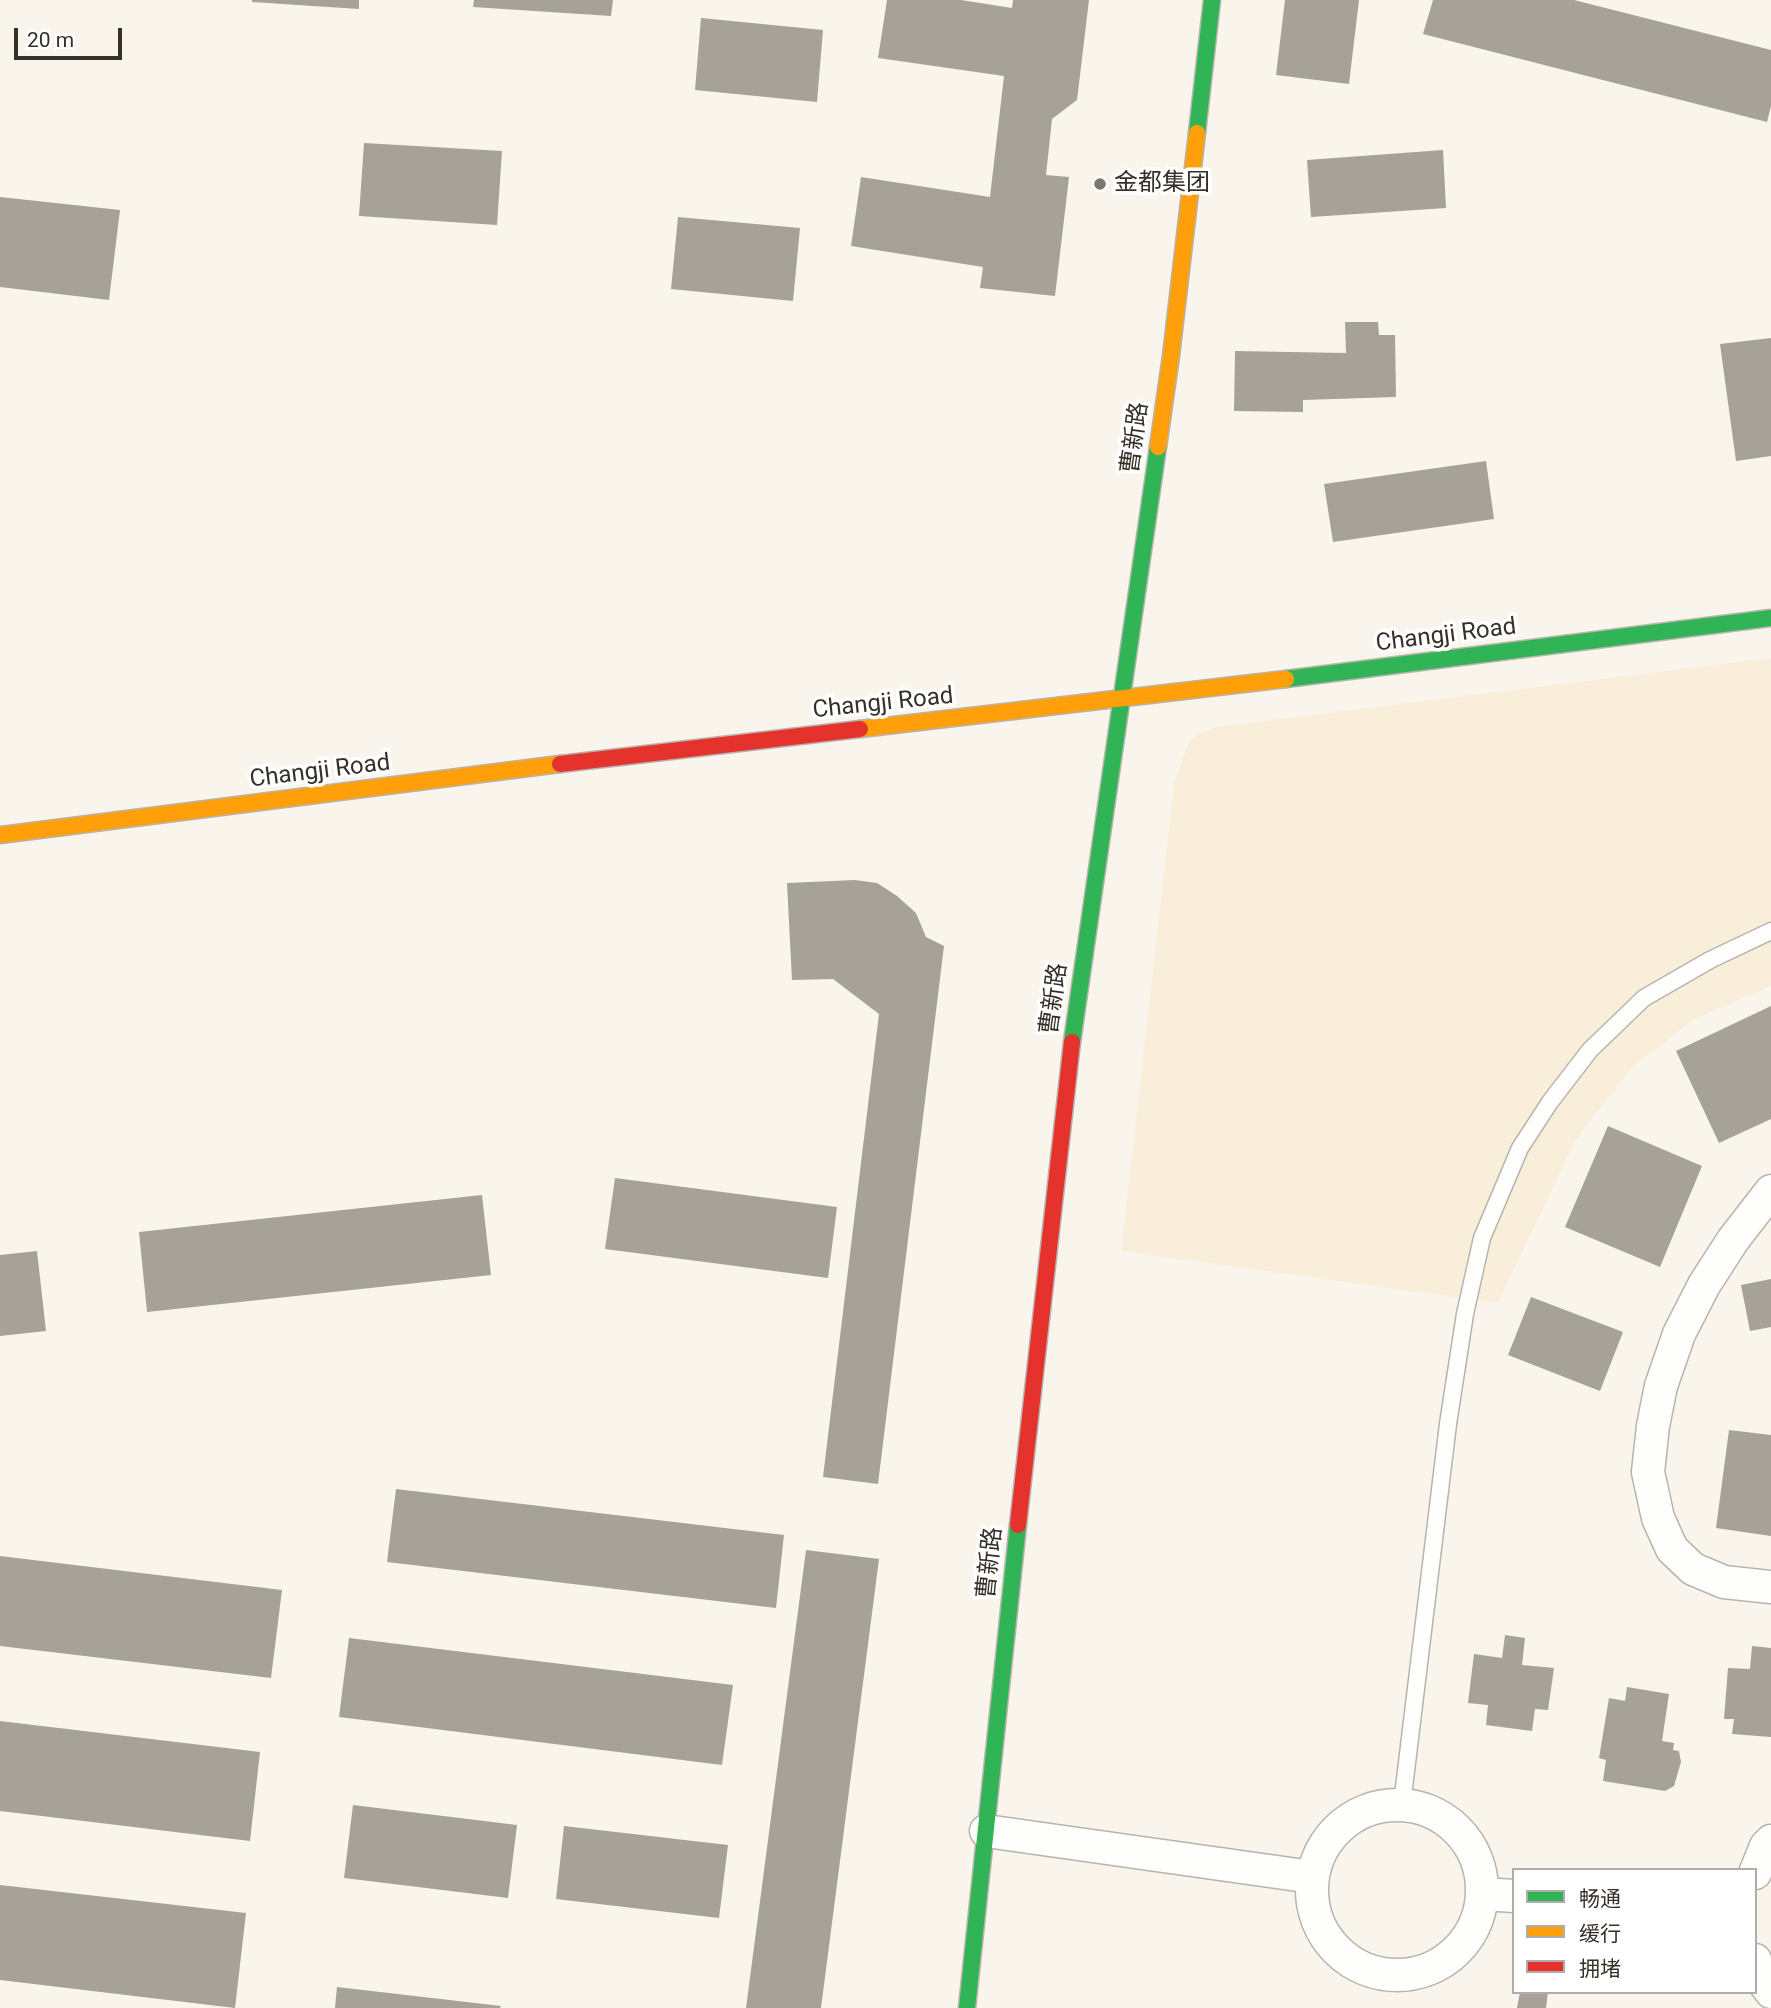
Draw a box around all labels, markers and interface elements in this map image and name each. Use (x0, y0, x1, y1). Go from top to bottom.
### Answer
scale bar (18, 14, 126, 58)
text: 20 m (27, 28, 74, 52)
place label: 金都集团 (1114, 170, 1210, 198)
marker: 金都集团 (1092, 176, 1108, 192)
street label: 曹新路 (1117, 400, 1155, 476)
street label: Changji Road (1374, 613, 1518, 659)
street label: Changji Road (811, 682, 955, 726)
street label: Changji Road (248, 749, 392, 795)
street label: 曹新路 (1036, 961, 1074, 1037)
street label: 曹新路 (973, 1526, 1009, 1600)
legend (1512, 1868, 1757, 1994)
text: 畅通 (1579, 1887, 1621, 1911)
text: 缓行 (1579, 1922, 1621, 1946)
text: 拥堵 (1579, 1957, 1621, 1981)

